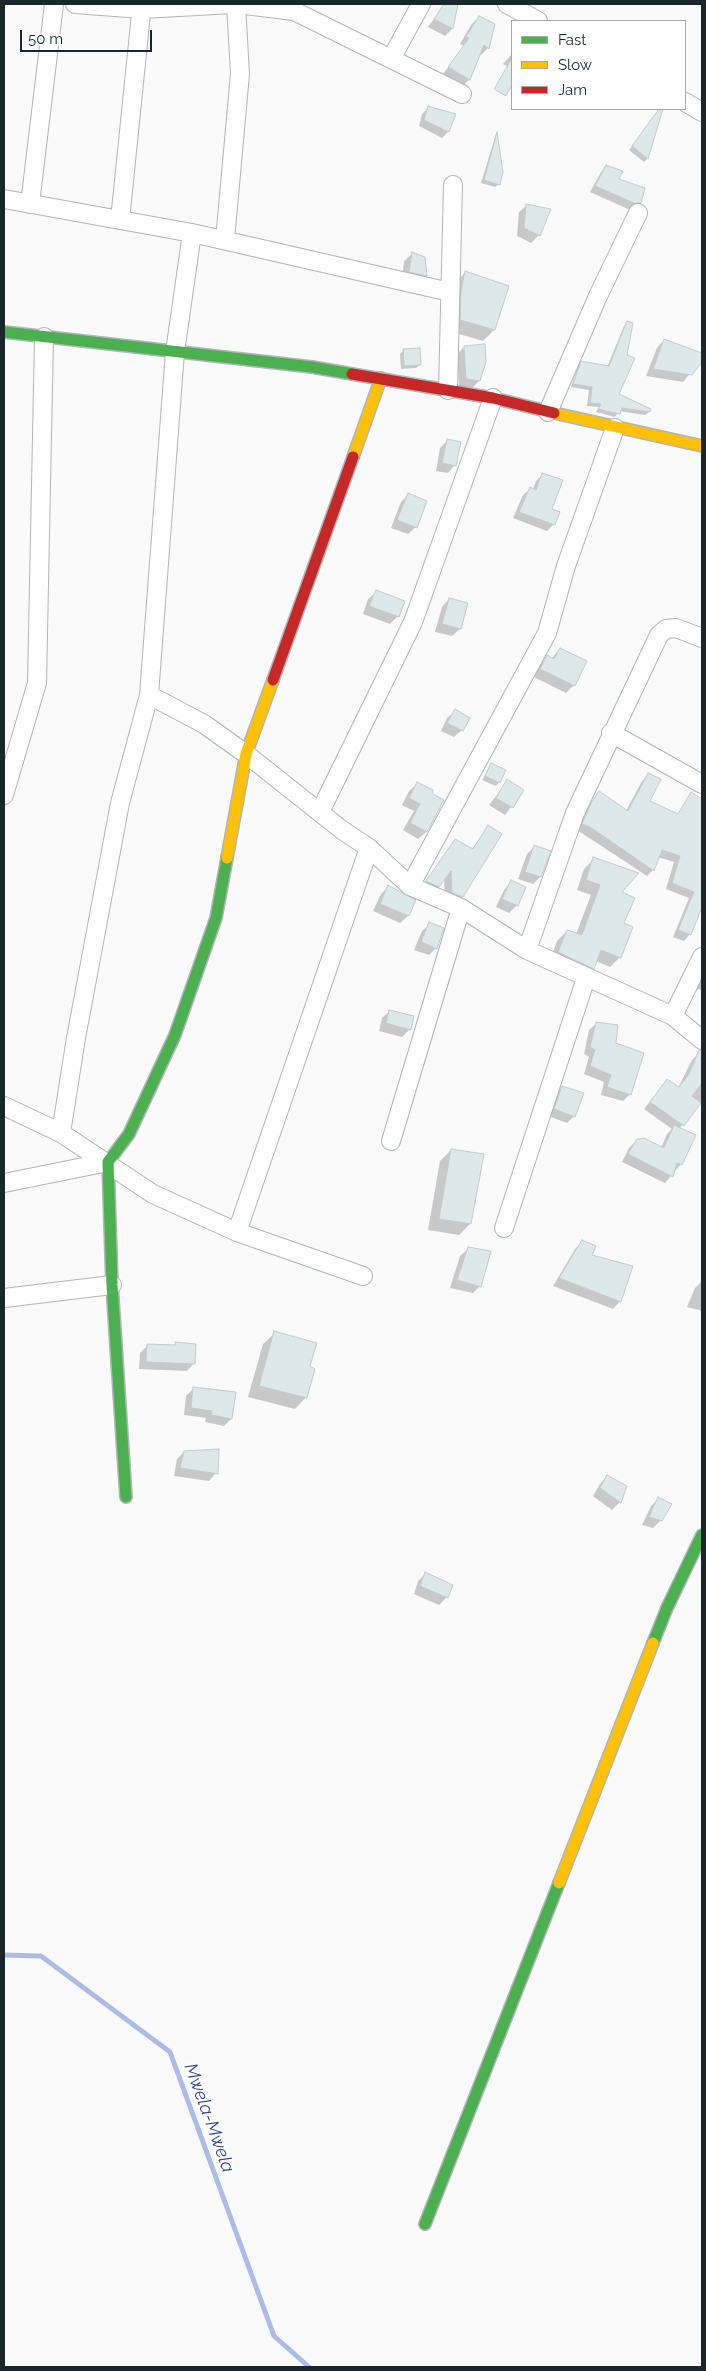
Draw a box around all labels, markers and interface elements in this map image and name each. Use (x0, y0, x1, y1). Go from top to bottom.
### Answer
scale bar (22, 20, 155, 52)
legend (511, 20, 686, 110)
text: 50 m (28, 30, 63, 48)
text: Fast (558, 31, 586, 49)
text: Slow (558, 56, 592, 74)
text: Jam (558, 81, 587, 99)
water label: Mwela-Mwela (179, 2060, 239, 2176)

